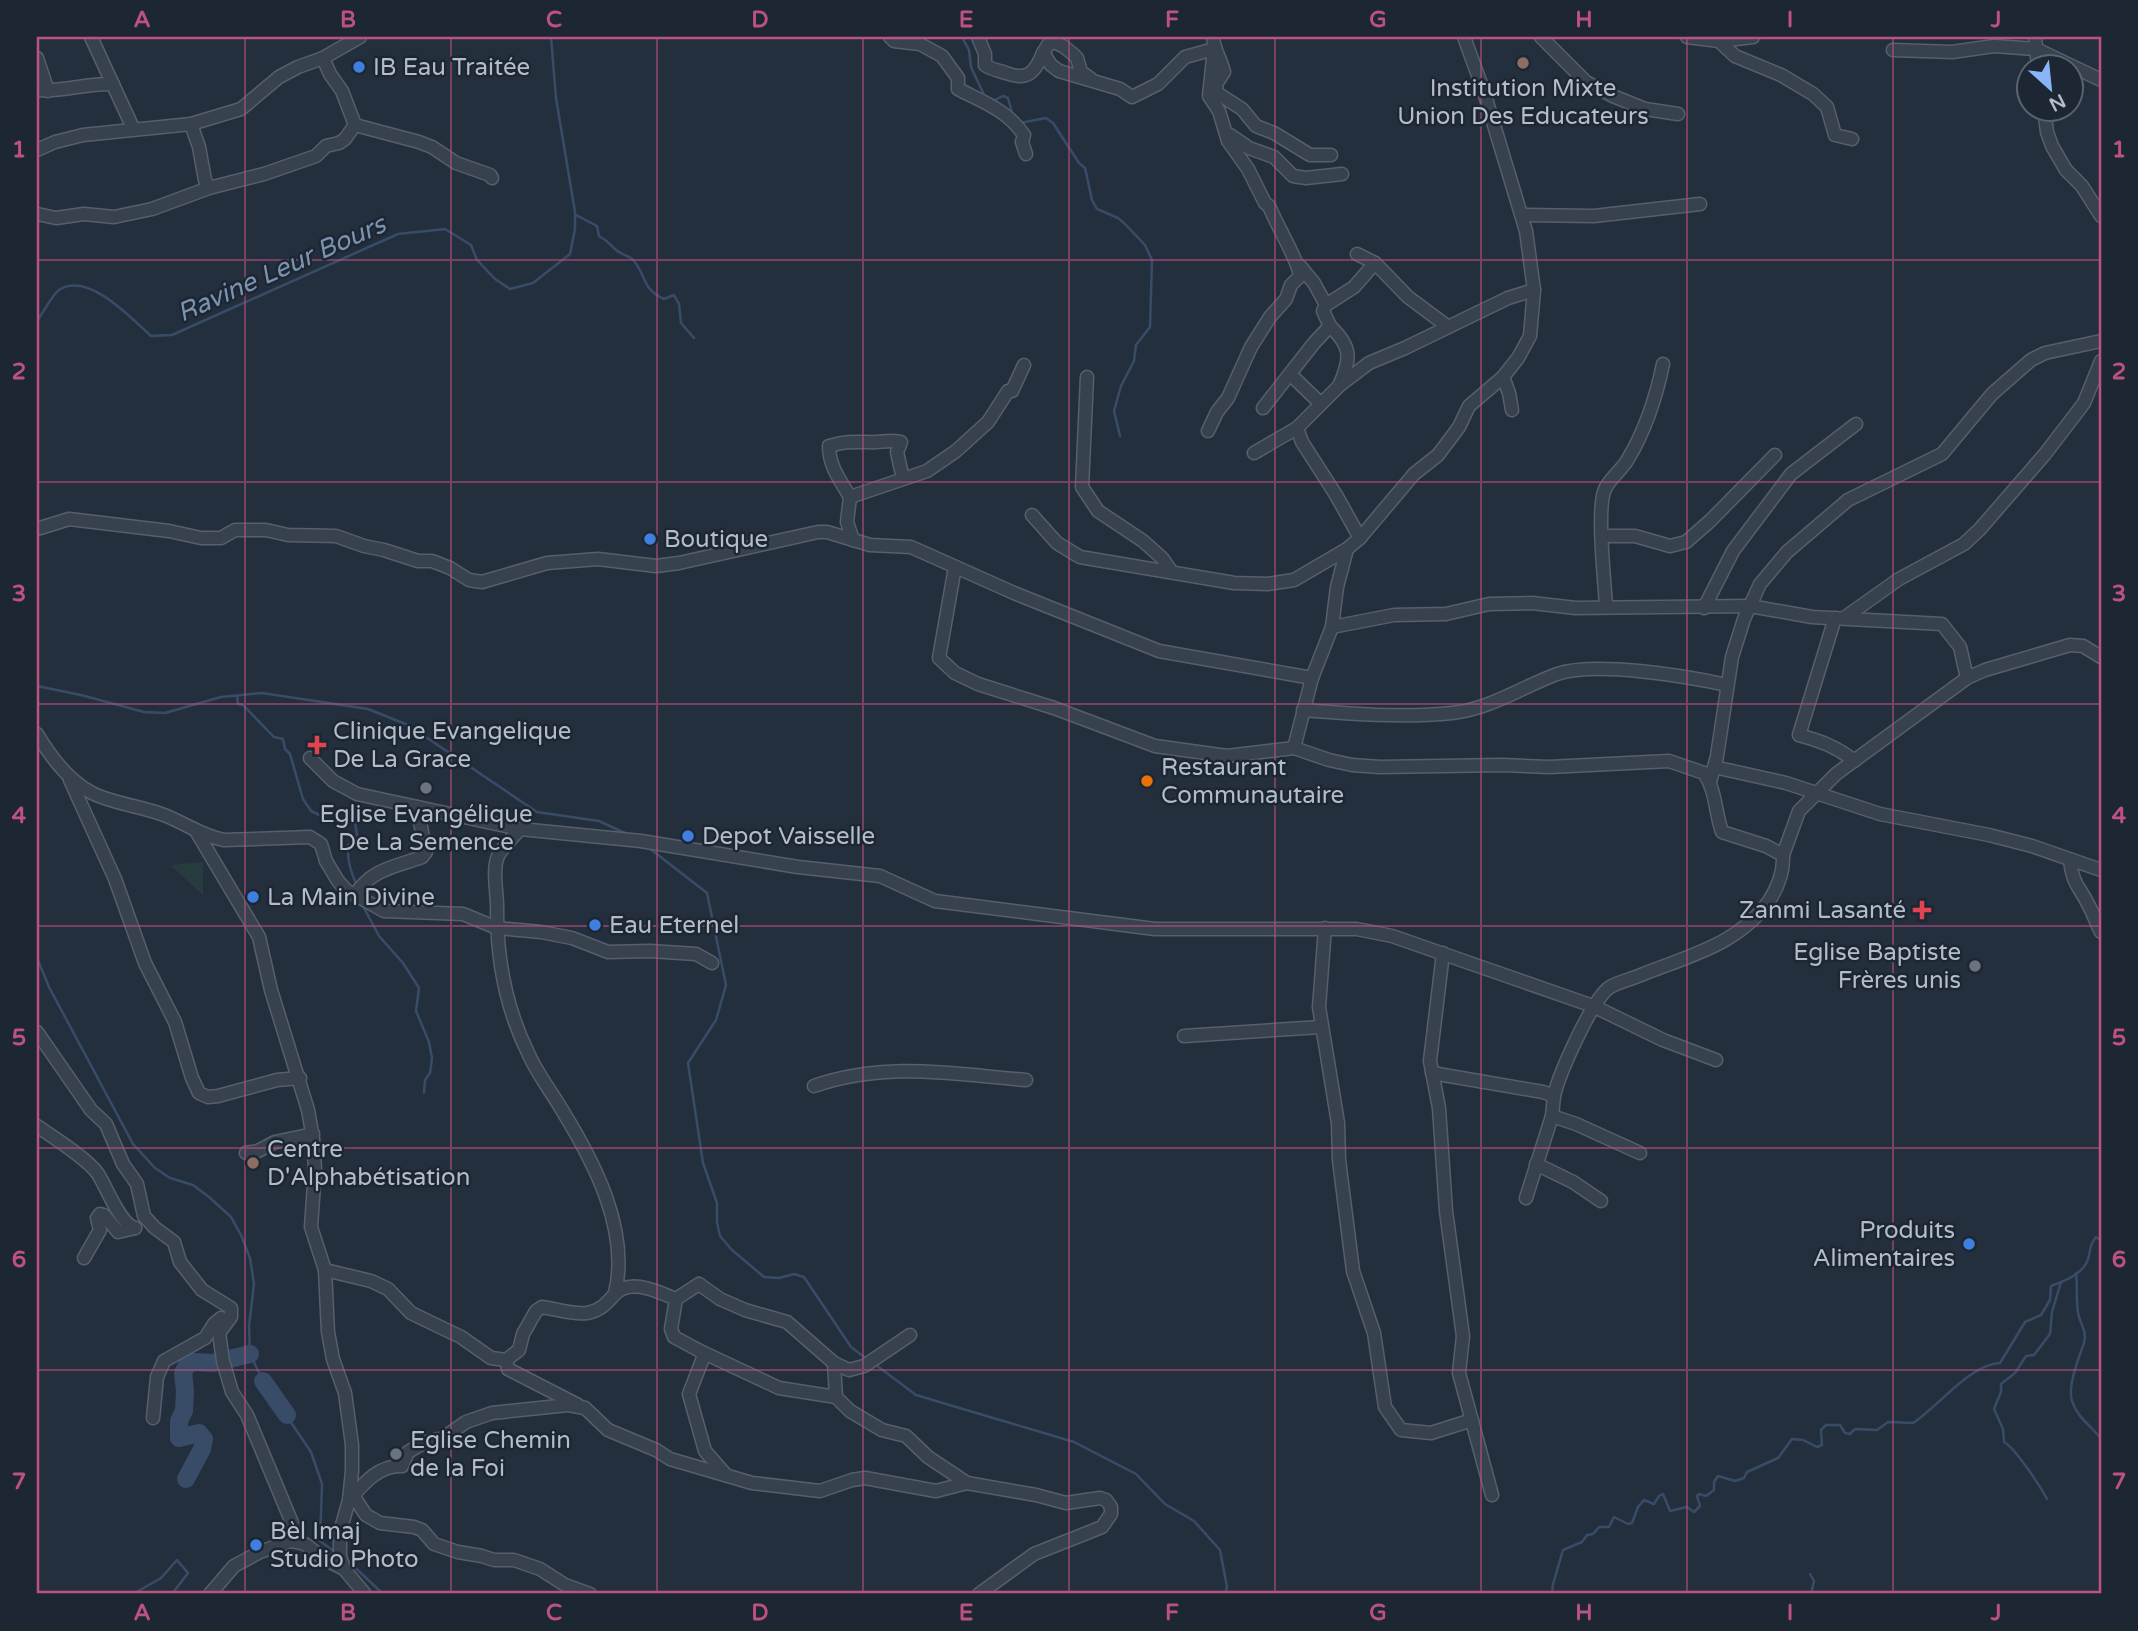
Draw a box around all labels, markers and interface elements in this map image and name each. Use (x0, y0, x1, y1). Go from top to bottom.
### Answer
text: A (133, 6, 151, 34)
text: B (340, 6, 356, 34)
text: C (546, 6, 562, 34)
text: D (751, 6, 769, 34)
text: E (959, 6, 973, 34)
text: F (1165, 6, 1179, 34)
text: G (1369, 6, 1387, 34)
text: H (1575, 6, 1593, 34)
text: I (1787, 6, 1793, 34)
text: J (1990, 6, 2001, 34)
north arrow (2016, 52, 2086, 122)
place label: IB Eau Traitée (373, 53, 530, 82)
marker: Institution Mixte Union Des Educateurs (1515, 55, 1531, 71)
marker: IB Eau Traitée (351, 59, 367, 75)
place label: Institution Mixte Union Des Educateurs (1397, 74, 1649, 131)
text: N (2045, 89, 2069, 116)
text: 1 (12, 136, 26, 164)
text: 1 (2112, 136, 2126, 164)
water label: Ravine Leur Bours (172, 208, 392, 328)
text: 2 (12, 358, 26, 386)
text: 2 (2112, 358, 2126, 386)
place label: Boutique (664, 525, 768, 554)
marker: Boutique (642, 531, 658, 547)
text: 3 (12, 580, 26, 608)
text: 3 (2112, 580, 2126, 608)
place label: Clinique Evangelique De La Grace (333, 717, 571, 774)
marker: Clinique Evangelique De La Grace (307, 735, 327, 755)
place label: Restaurant Communautaire (1161, 753, 1344, 810)
marker: Restaurant Communautaire (1139, 773, 1155, 789)
marker: Eglise Evangélique De La Semence (418, 780, 434, 796)
place label: Eglise Evangélique De La Semence (319, 800, 533, 857)
text: 4 (12, 802, 27, 830)
text: 4 (2112, 802, 2127, 830)
place label: Depot Vaisselle (702, 822, 875, 851)
marker: Depot Vaisselle (680, 828, 696, 844)
place label: La Main Divine (267, 883, 435, 912)
marker: La Main Divine (245, 889, 261, 905)
place label: Zanmi Lasanté (1739, 896, 1906, 925)
marker: Zanmi Lasanté (1912, 900, 1932, 920)
place label: Eau Eternel (609, 911, 739, 940)
marker: Eau Eternel (587, 917, 603, 933)
place label: Eglise Baptiste Frères unis (1793, 938, 1961, 995)
marker: Eglise Baptiste Frères unis (1967, 958, 1983, 974)
text: 5 (12, 1024, 26, 1052)
text: 5 (2112, 1024, 2126, 1052)
place label: Centre D'Alphabétisation (267, 1135, 470, 1192)
marker: Centre D'Alphabétisation (245, 1155, 261, 1171)
place label: Produits Alimentaires (1813, 1216, 1955, 1273)
marker: Produits Alimentaires (1961, 1236, 1977, 1252)
text: 6 (12, 1246, 26, 1274)
text: 6 (2112, 1246, 2126, 1274)
place label: Eglise Chemin de la Foi (410, 1426, 571, 1483)
marker: Eglise Chemin de la Foi (388, 1446, 404, 1462)
text: 7 (12, 1468, 26, 1496)
text: 7 (2112, 1468, 2126, 1496)
place label: Bèl Imaj Studio Photo (270, 1517, 419, 1574)
marker: Bèl Imaj Studio Photo (248, 1537, 264, 1553)
text: A (133, 1599, 151, 1627)
text: B (340, 1599, 356, 1627)
text: C (546, 1599, 562, 1627)
text: D (751, 1599, 769, 1627)
text: E (959, 1599, 973, 1627)
text: F (1165, 1599, 1179, 1627)
text: G (1369, 1599, 1387, 1627)
text: H (1575, 1599, 1593, 1627)
text: I (1787, 1599, 1793, 1627)
text: J (1990, 1599, 2001, 1627)

